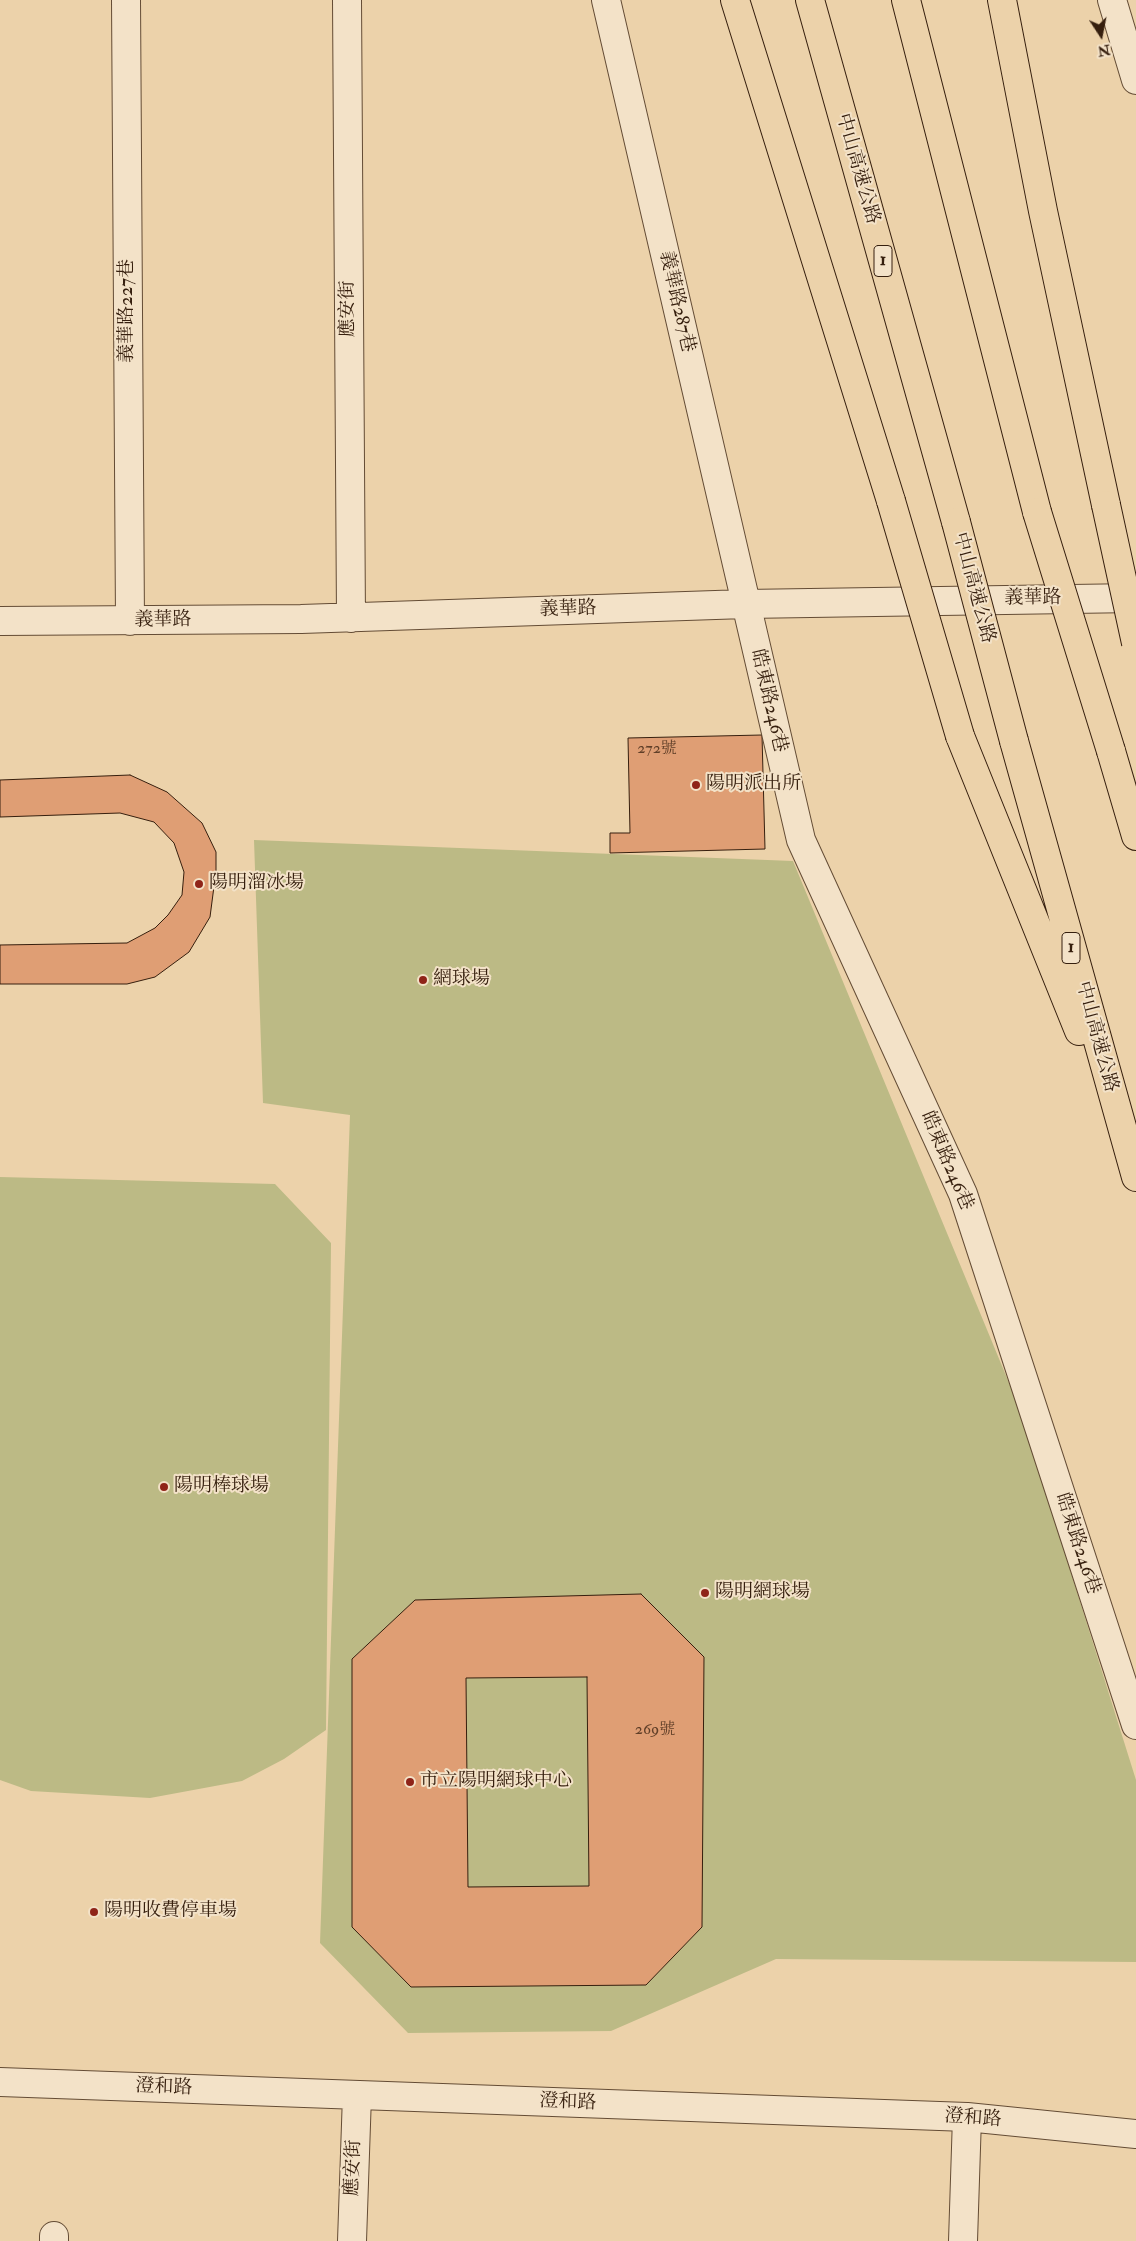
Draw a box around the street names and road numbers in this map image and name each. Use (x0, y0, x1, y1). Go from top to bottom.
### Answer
street label: 中山高速公路 (830, 111, 884, 227)
road number: 1 (874, 246, 892, 276)
street label: 義華路287巷 (653, 249, 699, 355)
street label: 義華路227巷 (117, 259, 139, 363)
street label: 應安街 (338, 281, 360, 337)
street label: 中山高速公路 (947, 530, 999, 646)
street label: 義華路 (1004, 587, 1062, 611)
street label: 義華路 (539, 598, 597, 622)
street label: 義華路 (134, 609, 192, 633)
street label: 皓東路246巷 (745, 647, 791, 755)
road number: 1 (1062, 932, 1080, 964)
street label: 中山高速公路 (1070, 979, 1122, 1095)
street label: 皓東路246巷 (915, 1108, 977, 1214)
street label: 皓東路246巷 (1050, 1490, 1104, 1598)
street label: 澄和路 (135, 2076, 193, 2100)
street label: 澄和路 (539, 2091, 597, 2115)
street label: 澄和路 (944, 2106, 1002, 2132)
street label: 應安街 (342, 2139, 366, 2197)

